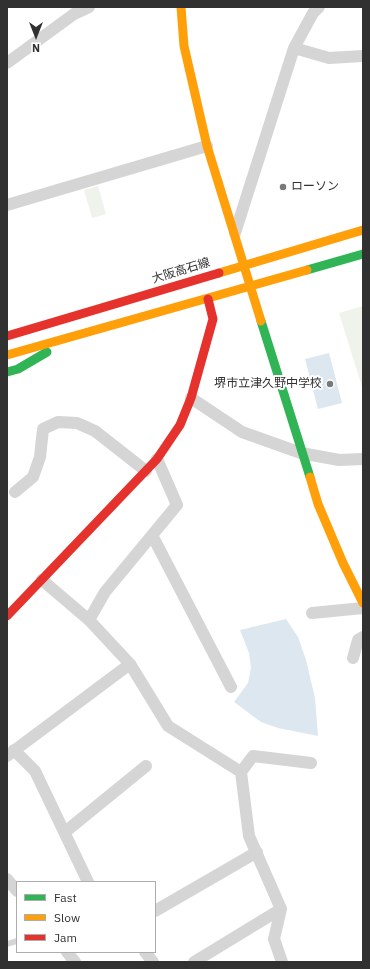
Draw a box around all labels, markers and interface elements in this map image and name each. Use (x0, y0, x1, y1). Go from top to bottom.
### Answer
north arrow (16, 16, 56, 56)
text: N (32, 41, 40, 55)
place label: ローソン (291, 180, 339, 194)
marker: ローソン (278, 182, 288, 192)
street label: 大阪高石線 (150, 255, 212, 287)
place label: 堺市立津久野中学校 (214, 377, 322, 391)
marker: 堺市立津久野中学校 (325, 379, 335, 389)
legend (16, 881, 156, 953)
text: Fast (54, 890, 77, 905)
text: Slow (54, 910, 80, 925)
text: Jam (54, 930, 77, 945)

